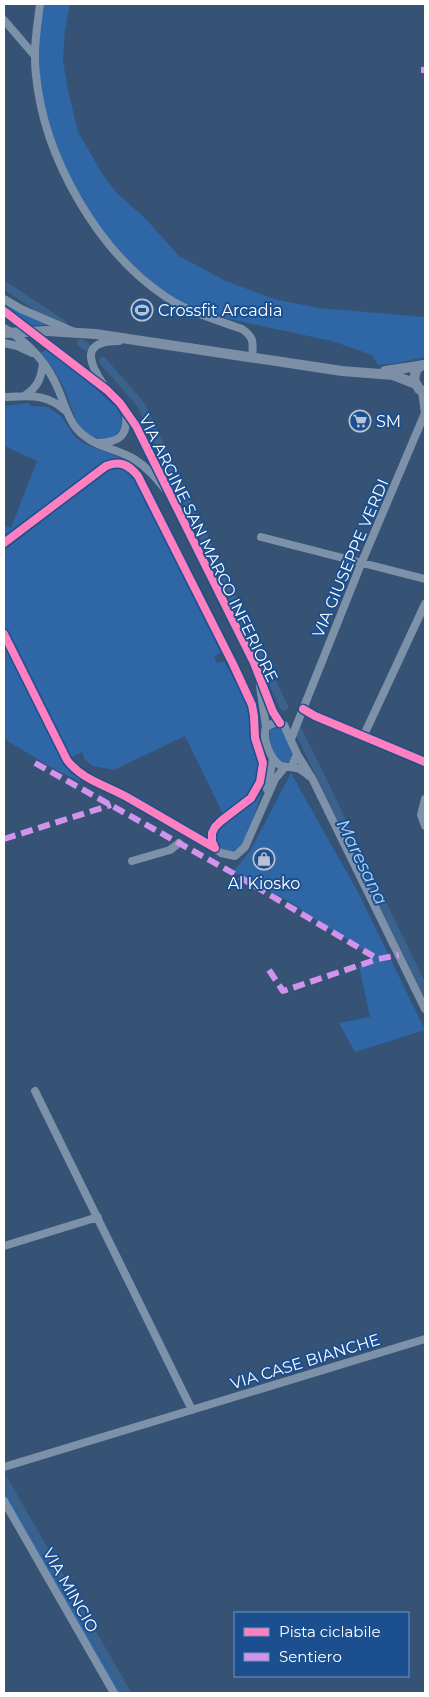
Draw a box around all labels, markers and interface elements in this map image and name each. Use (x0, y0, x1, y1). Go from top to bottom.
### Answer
sports icon: Crossfit Arcadia (130, 298, 154, 322)
place label: Crossfit Arcadia (158, 301, 282, 320)
supermarket icon: SM (348, 409, 372, 433)
street label: VIA ARGINE SAN MARCO INFERIORE (135, 411, 282, 685)
place label: SM (376, 412, 401, 431)
street label: VIA GIUSEPPE VERDI (308, 476, 393, 640)
water label: Maresana (332, 816, 392, 908)
shop icon: Al Kiosko (252, 847, 276, 871)
place label: Al Kiosko (228, 874, 300, 893)
street label: VIA CASE BIANCHE (228, 1330, 382, 1393)
street label: VIA MINCIO (39, 1545, 102, 1636)
legend (234, 1612, 409, 1677)
text: Pista ciclabile (279, 1622, 381, 1641)
text: Sentiero (279, 1647, 342, 1666)

